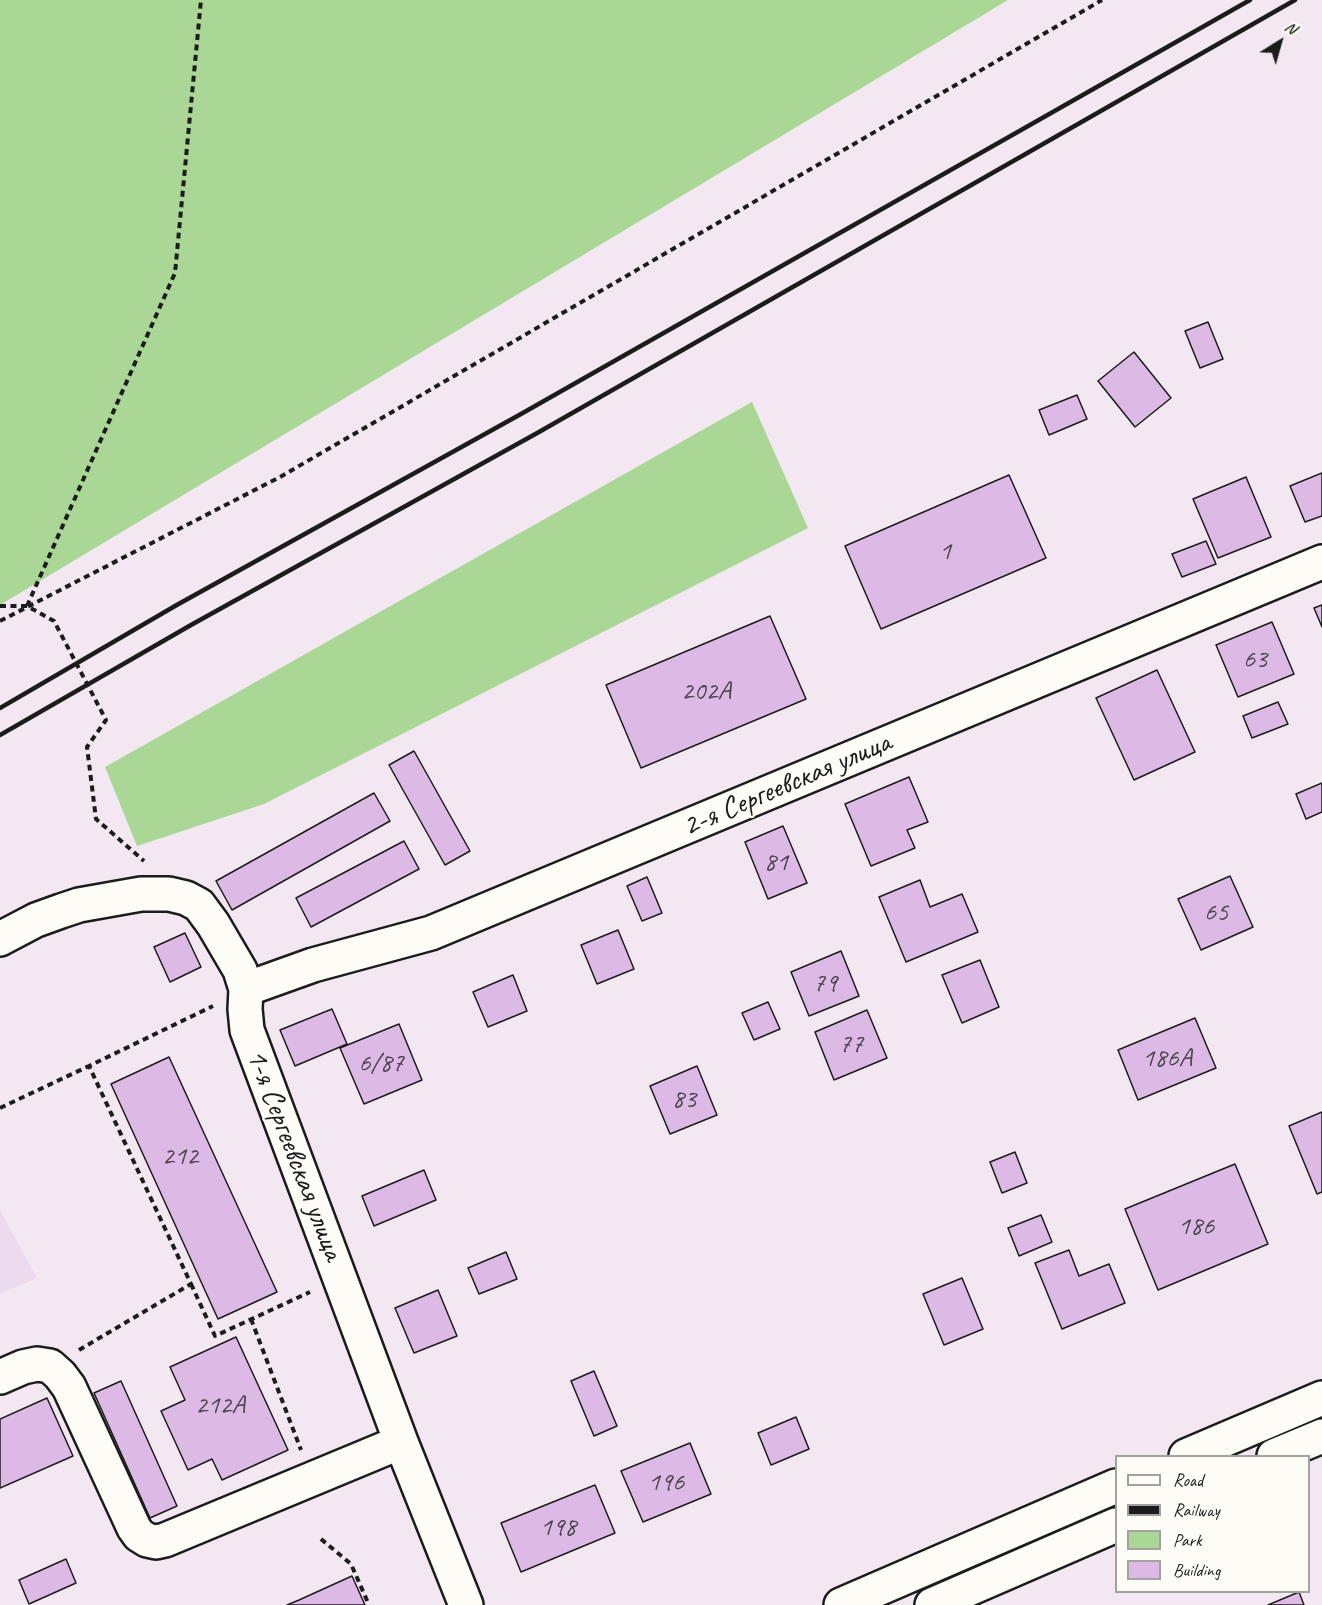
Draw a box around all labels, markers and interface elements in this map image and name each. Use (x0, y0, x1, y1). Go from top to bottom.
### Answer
north arrow (1250, 12, 1310, 72)
text: N (1281, 17, 1301, 39)
house number: 1 (939, 536, 951, 568)
house number: 63 (1243, 644, 1267, 676)
house number: 202А (681, 676, 731, 708)
street label: 2-я Сергеевская улица (677, 725, 897, 845)
house number: 81 (764, 847, 788, 879)
house number: 65 (1204, 897, 1228, 929)
house number: 79 (813, 968, 837, 1000)
house number: 77 (839, 1029, 863, 1061)
house number: 186А (1142, 1043, 1192, 1075)
street label: 1-я Сергеевская улица (237, 1044, 351, 1266)
house number: 6/87 (358, 1048, 404, 1080)
house number: 83 (672, 1084, 696, 1116)
house number: 212 (162, 1141, 198, 1173)
house number: 186 (1178, 1211, 1214, 1243)
house number: 212А (195, 1390, 245, 1422)
legend (1115, 1455, 1310, 1593)
house number: 196 (648, 1467, 684, 1499)
text: Road (1173, 1469, 1203, 1491)
text: Railway (1173, 1499, 1220, 1521)
house number: 198 (540, 1512, 576, 1544)
text: Park (1173, 1529, 1202, 1551)
text: Building (1173, 1559, 1220, 1581)

